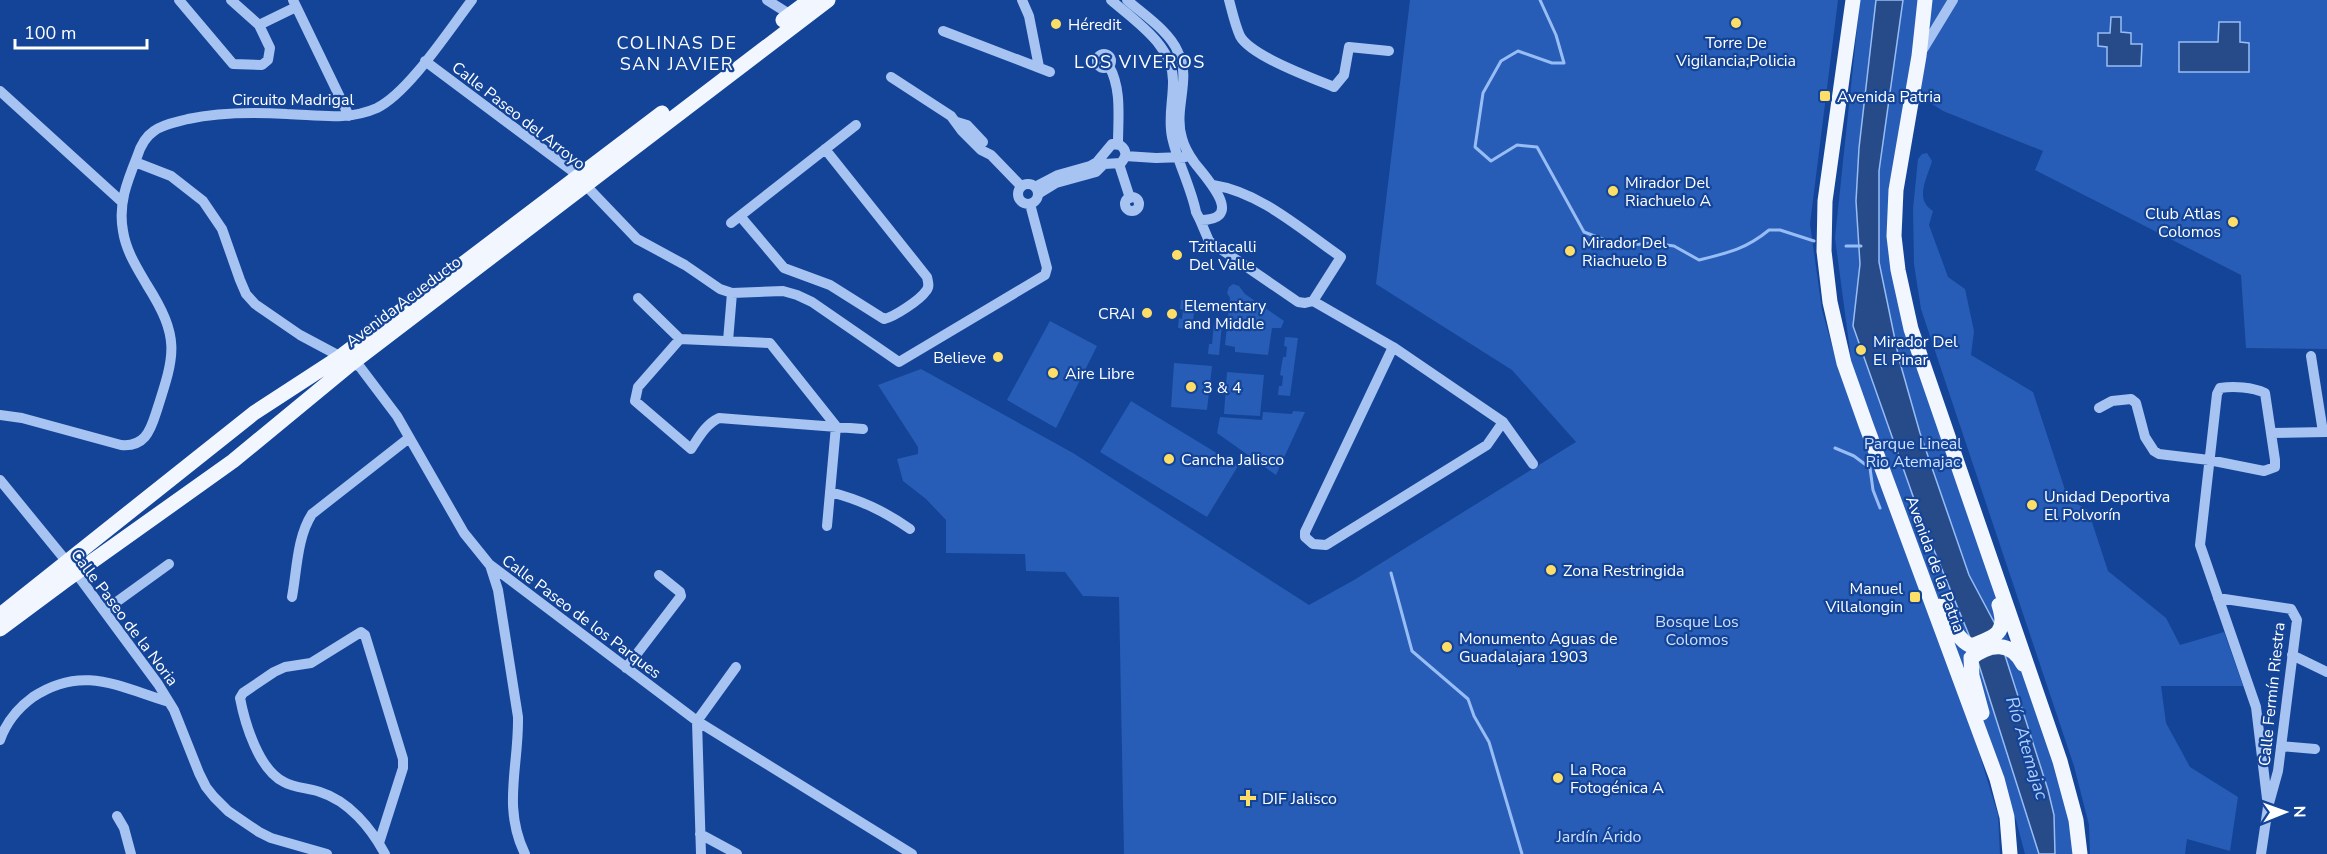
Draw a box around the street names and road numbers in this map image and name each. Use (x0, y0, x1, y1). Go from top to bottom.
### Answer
street label: Calle Paseo del Arroyo (447, 57, 590, 175)
street label: Circuito Madrigal (232, 89, 354, 111)
street label: Avenida Acueducto (341, 251, 466, 352)
street label: Avenida de la Patria (1900, 493, 1970, 636)
street label: Calle Paseo de la Noria (65, 545, 183, 691)
street label: Calle Paseo de los Parques (497, 550, 666, 684)
street label: Calle Fermín Riestra (2253, 621, 2290, 767)

